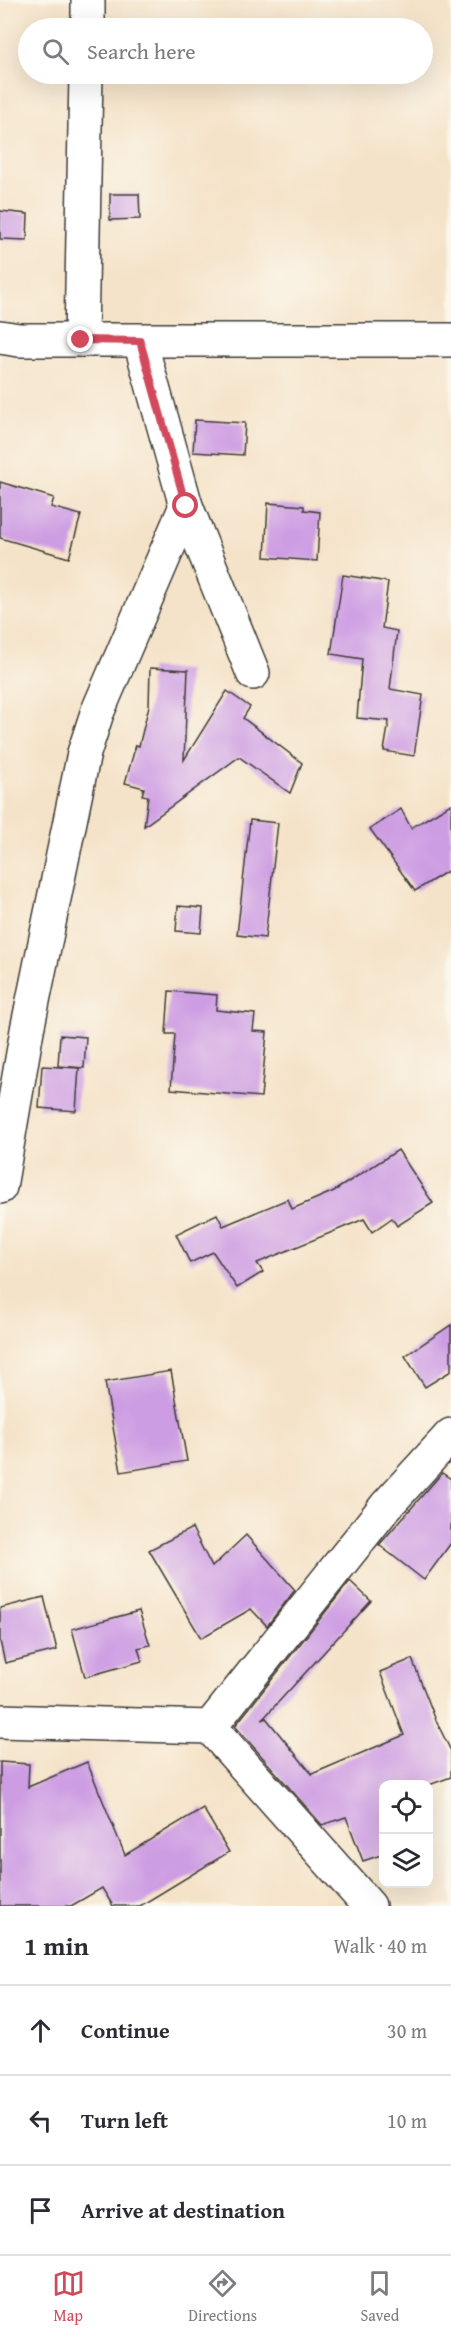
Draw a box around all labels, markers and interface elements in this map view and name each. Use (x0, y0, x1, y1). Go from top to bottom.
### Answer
search box (18, 18, 433, 84)
icon: search (39, 35, 72, 68)
text: Search here (87, 35, 196, 67)
route end (67, 326, 93, 352)
route start (172, 492, 198, 518)
map controls (379, 1780, 433, 1888)
button: locate (379, 1780, 433, 1834)
button: layers (379, 1834, 433, 1888)
text: 1 min (24, 1926, 89, 1965)
text: Walk · 40 m (333, 1931, 427, 1960)
icon: ahead (24, 2014, 57, 2047)
text: Continue (81, 2014, 170, 2046)
text: 30 m (387, 2016, 427, 2045)
icon: left (24, 2104, 57, 2137)
text: Turn left (81, 2104, 168, 2136)
text: 10 m (387, 2106, 427, 2135)
icon: arrive (24, 2194, 57, 2227)
text: Arrive at destination (81, 2194, 285, 2226)
tab: Map (52, 2267, 85, 2327)
tab: Directions (188, 2267, 257, 2327)
tab: Saved (360, 2267, 399, 2327)

